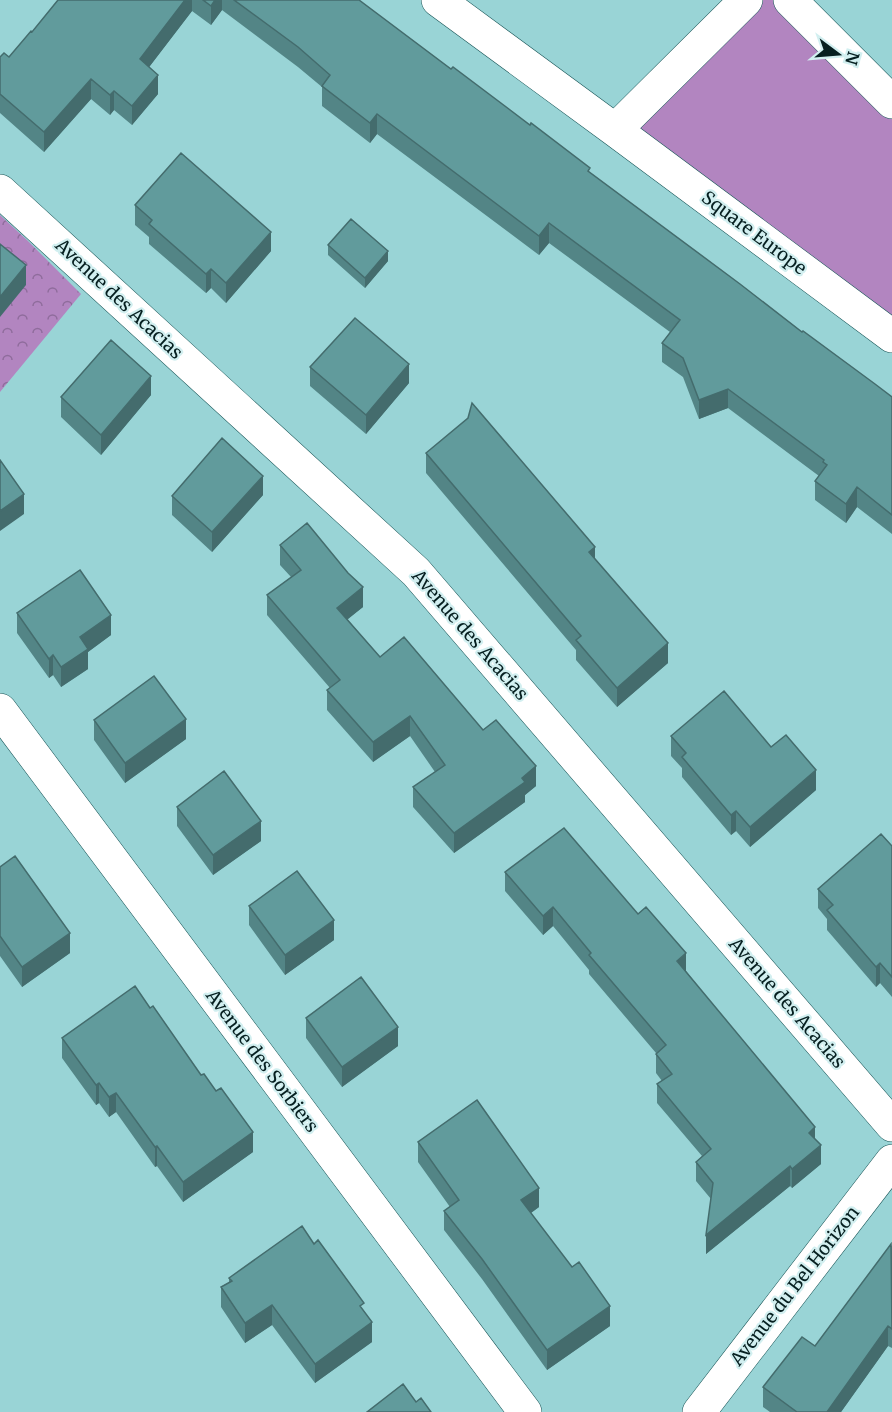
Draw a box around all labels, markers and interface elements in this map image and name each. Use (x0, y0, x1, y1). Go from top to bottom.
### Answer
north arrow (808, 24, 868, 84)
text: N (841, 49, 864, 67)
street label: Square Europe (697, 186, 811, 280)
street label: Avenue des Acacias (50, 233, 188, 364)
street label: Avenue des Acacias (407, 564, 534, 705)
street label: Avenue des Acacias (724, 932, 851, 1073)
street label: Avenue des Sorbiers (201, 984, 324, 1137)
street label: Avenue du Bel Horizon (725, 1201, 864, 1371)

